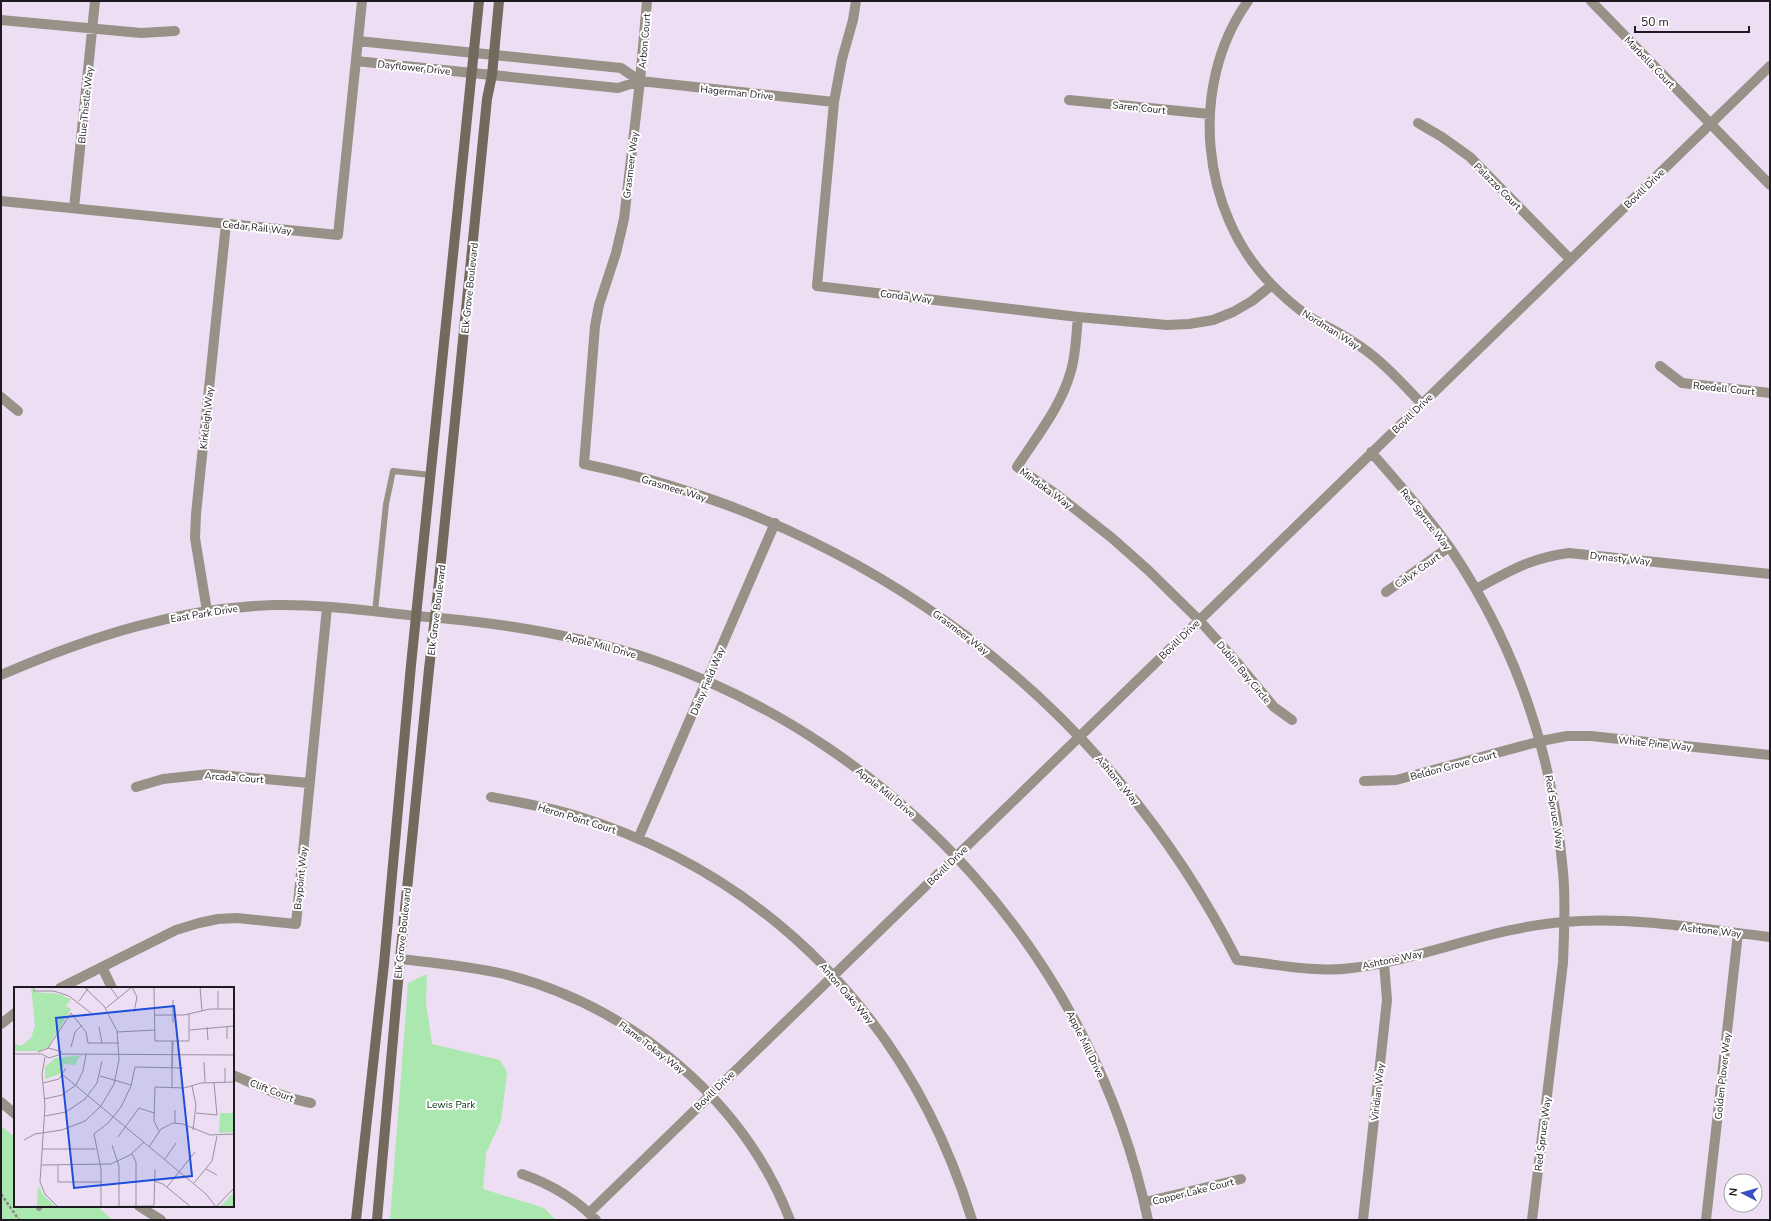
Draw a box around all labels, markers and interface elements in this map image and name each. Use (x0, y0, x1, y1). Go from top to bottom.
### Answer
scale bar (1635, 8, 1749, 34)
street label: Arbon Court (636, 12, 654, 69)
text: 50 m (1641, 14, 1669, 30)
street label: Marbella Court (1621, 34, 1678, 92)
street label: Dayflower Drive (377, 57, 451, 79)
street label: Blue Thistle Way (75, 65, 97, 144)
street label: Hagerman Drive (700, 82, 774, 104)
street label: Saren Court (1112, 98, 1167, 118)
street label: Grasmeer Way (620, 130, 642, 199)
street label: Palazzo Court (1470, 160, 1524, 214)
street label: Bovill Drive (1621, 166, 1668, 212)
street label: Cedar Rail Way (222, 217, 293, 239)
street label: Elk Grove Boulevard (458, 242, 482, 334)
street label: Conda Way (879, 287, 933, 307)
street label: Nordman Way (1299, 307, 1363, 354)
street label: Roedell Court (1692, 379, 1756, 399)
street label: Kirkleigh Way (197, 385, 217, 450)
street label: Bovill Drive (1389, 391, 1436, 437)
street label: Mindoka Way (1016, 465, 1075, 513)
street label: Grasmeer Way (640, 472, 709, 506)
street label: Red Spruce Way (1397, 486, 1454, 554)
street label: Dynasty Way (1589, 549, 1652, 569)
street label: Calyx Court (1392, 550, 1443, 592)
street label: Elk Grove Boulevard (424, 564, 450, 656)
street label: East Park Drive (169, 602, 239, 626)
street label: Grasmeer Way (929, 607, 992, 659)
street label: Bovill Drive (1156, 617, 1203, 663)
street label: Apple Mill Drive (564, 630, 638, 662)
street label: Dublin Bay Circle (1213, 638, 1274, 707)
street label: Daisy Field Way (687, 644, 729, 718)
street label: White Pine Way (1618, 733, 1693, 755)
street label: Beldon Grove Court (1409, 748, 1498, 784)
street label: Ashtone Way (1092, 753, 1143, 809)
street label: Apple Mill Drive (853, 764, 918, 821)
street label: Arcada Court (204, 769, 264, 787)
street label: Red Spruce Way (1541, 774, 1567, 851)
street label: Heron Point Court (536, 800, 618, 838)
street label: Bovill Drive (924, 843, 971, 889)
street label: Baypoint Way (291, 845, 311, 910)
street label: Elk Grove Boulevard (391, 887, 415, 979)
street label: Ashtone Way (1680, 921, 1743, 941)
street label: Ashtone Way (1361, 947, 1424, 973)
street label: Anton Oaks Way (816, 960, 877, 1028)
inset map (14, 987, 234, 1207)
street label: Apple Mill Drive (1063, 1009, 1107, 1080)
street label: Flame Tokay Way (615, 1018, 688, 1078)
street label: Golden Plover Way (1711, 1031, 1735, 1120)
street label: Viridian Way (1368, 1062, 1388, 1122)
street label: Bovill Drive (691, 1068, 738, 1114)
street label: Clift Court (248, 1076, 296, 1106)
street label: Red Spruce Way (1531, 1095, 1555, 1172)
park label: Lewis Park (427, 1098, 476, 1112)
north arrow (1723, 1173, 1763, 1213)
street label: Copper Lake Court (1151, 1175, 1236, 1209)
text: N (1726, 1187, 1741, 1197)

